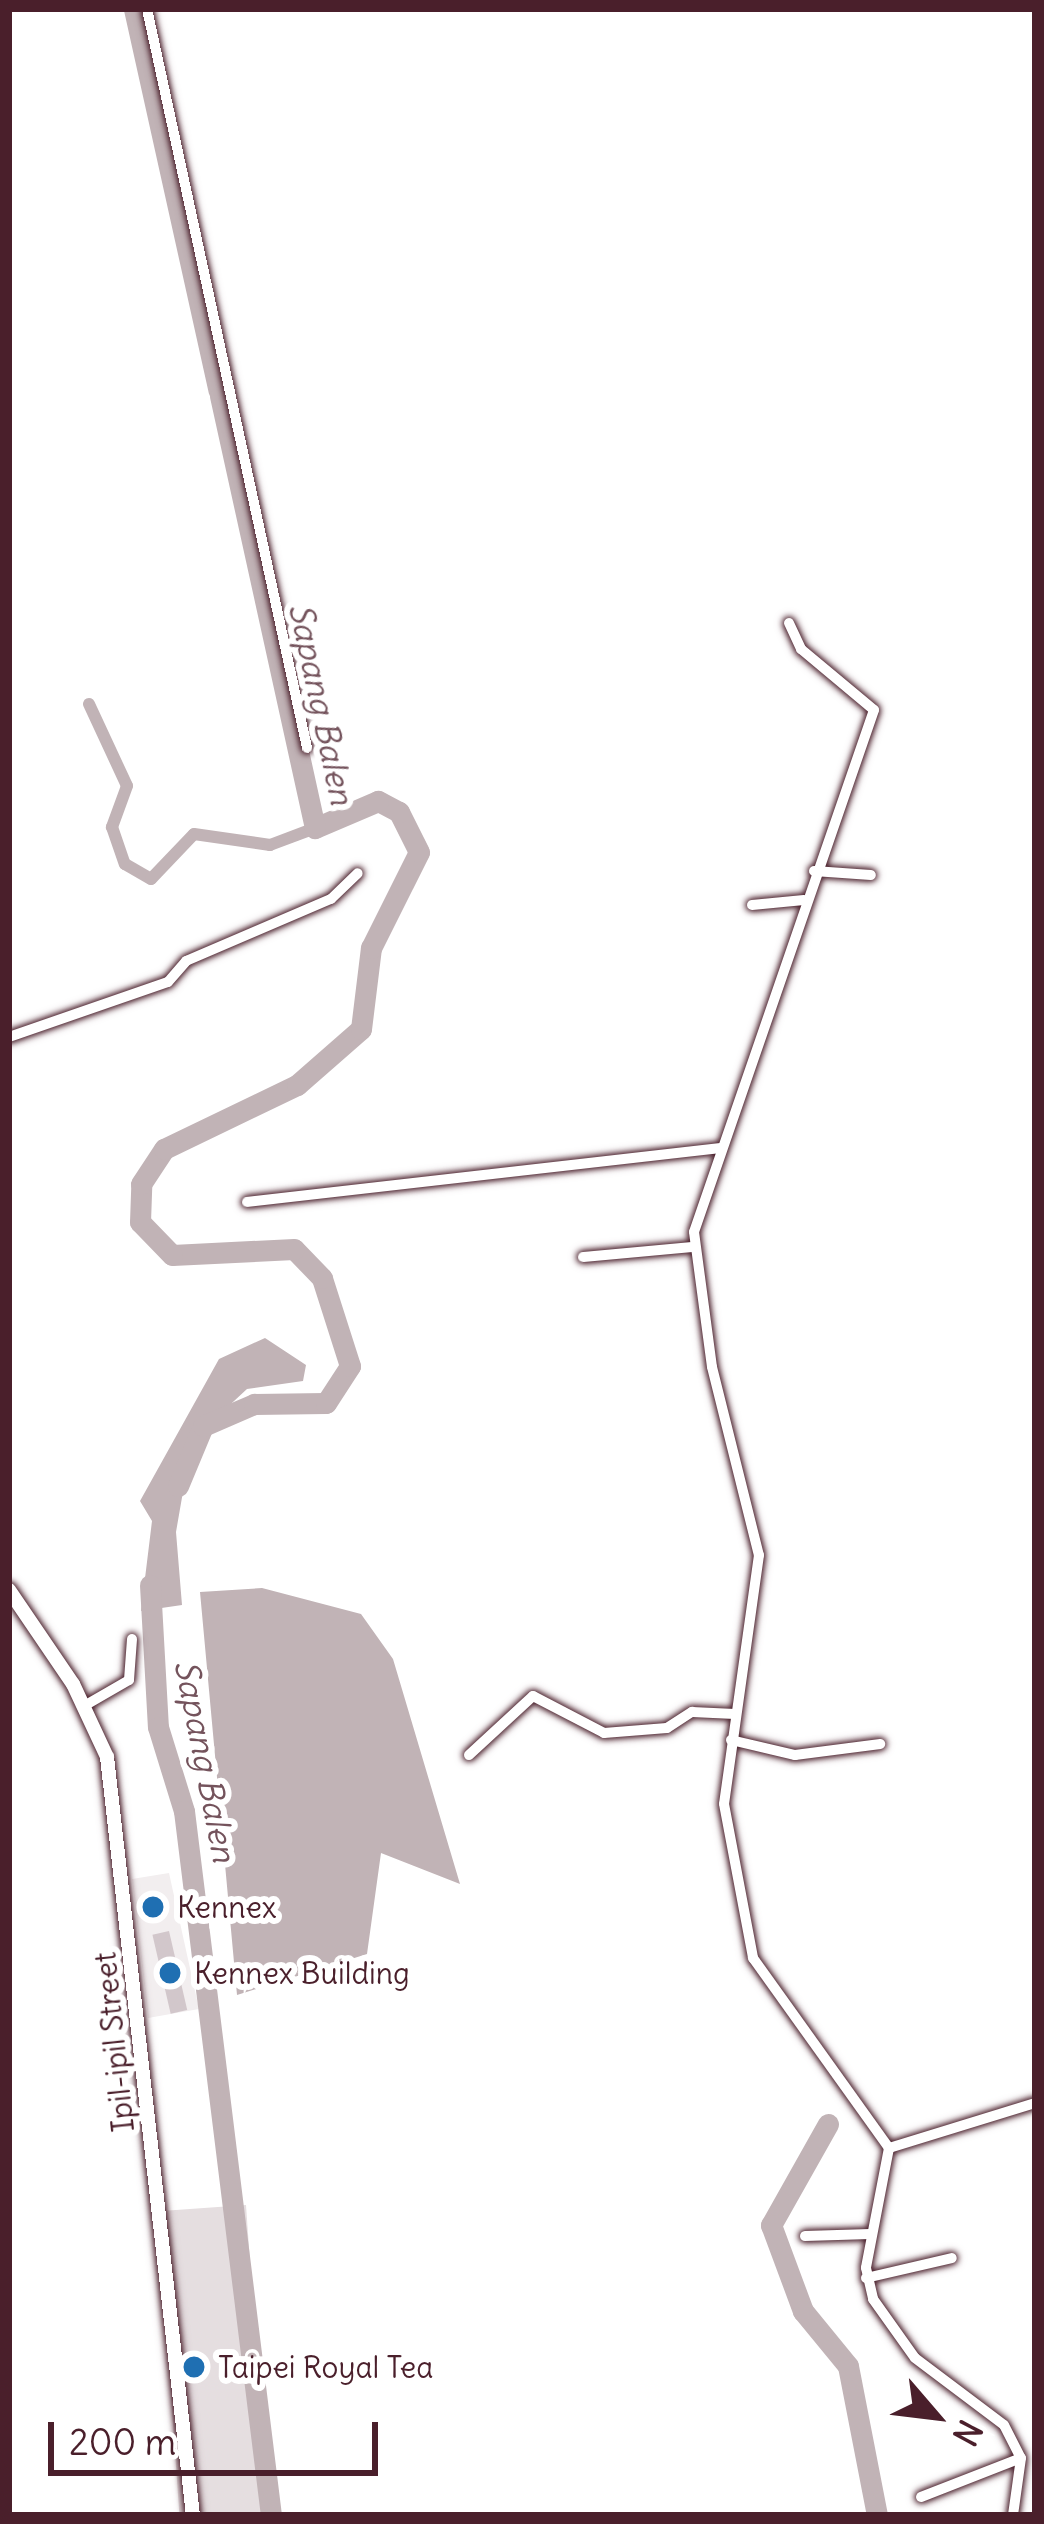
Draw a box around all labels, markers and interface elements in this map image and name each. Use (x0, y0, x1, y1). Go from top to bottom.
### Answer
water label: Sapang Balen (280, 600, 362, 808)
water label: Sapang Balen (166, 1657, 244, 1865)
place label: Kennex (177, 1889, 277, 1925)
marker: Kennex (140, 1894, 166, 1920)
street label: Ipil-ipil Street (87, 1950, 141, 2134)
place label: Kennex Building (194, 1955, 410, 1991)
marker: Kennex Building (157, 1960, 183, 1986)
place label: Taipei Royal Tea (218, 2349, 433, 2385)
marker: Taipei Royal Tea (181, 2354, 207, 2380)
north arrow (876, 2356, 996, 2476)
scale bar (54, 2398, 384, 2472)
text: N (944, 2413, 992, 2453)
text: 200 m (69, 2420, 176, 2465)

